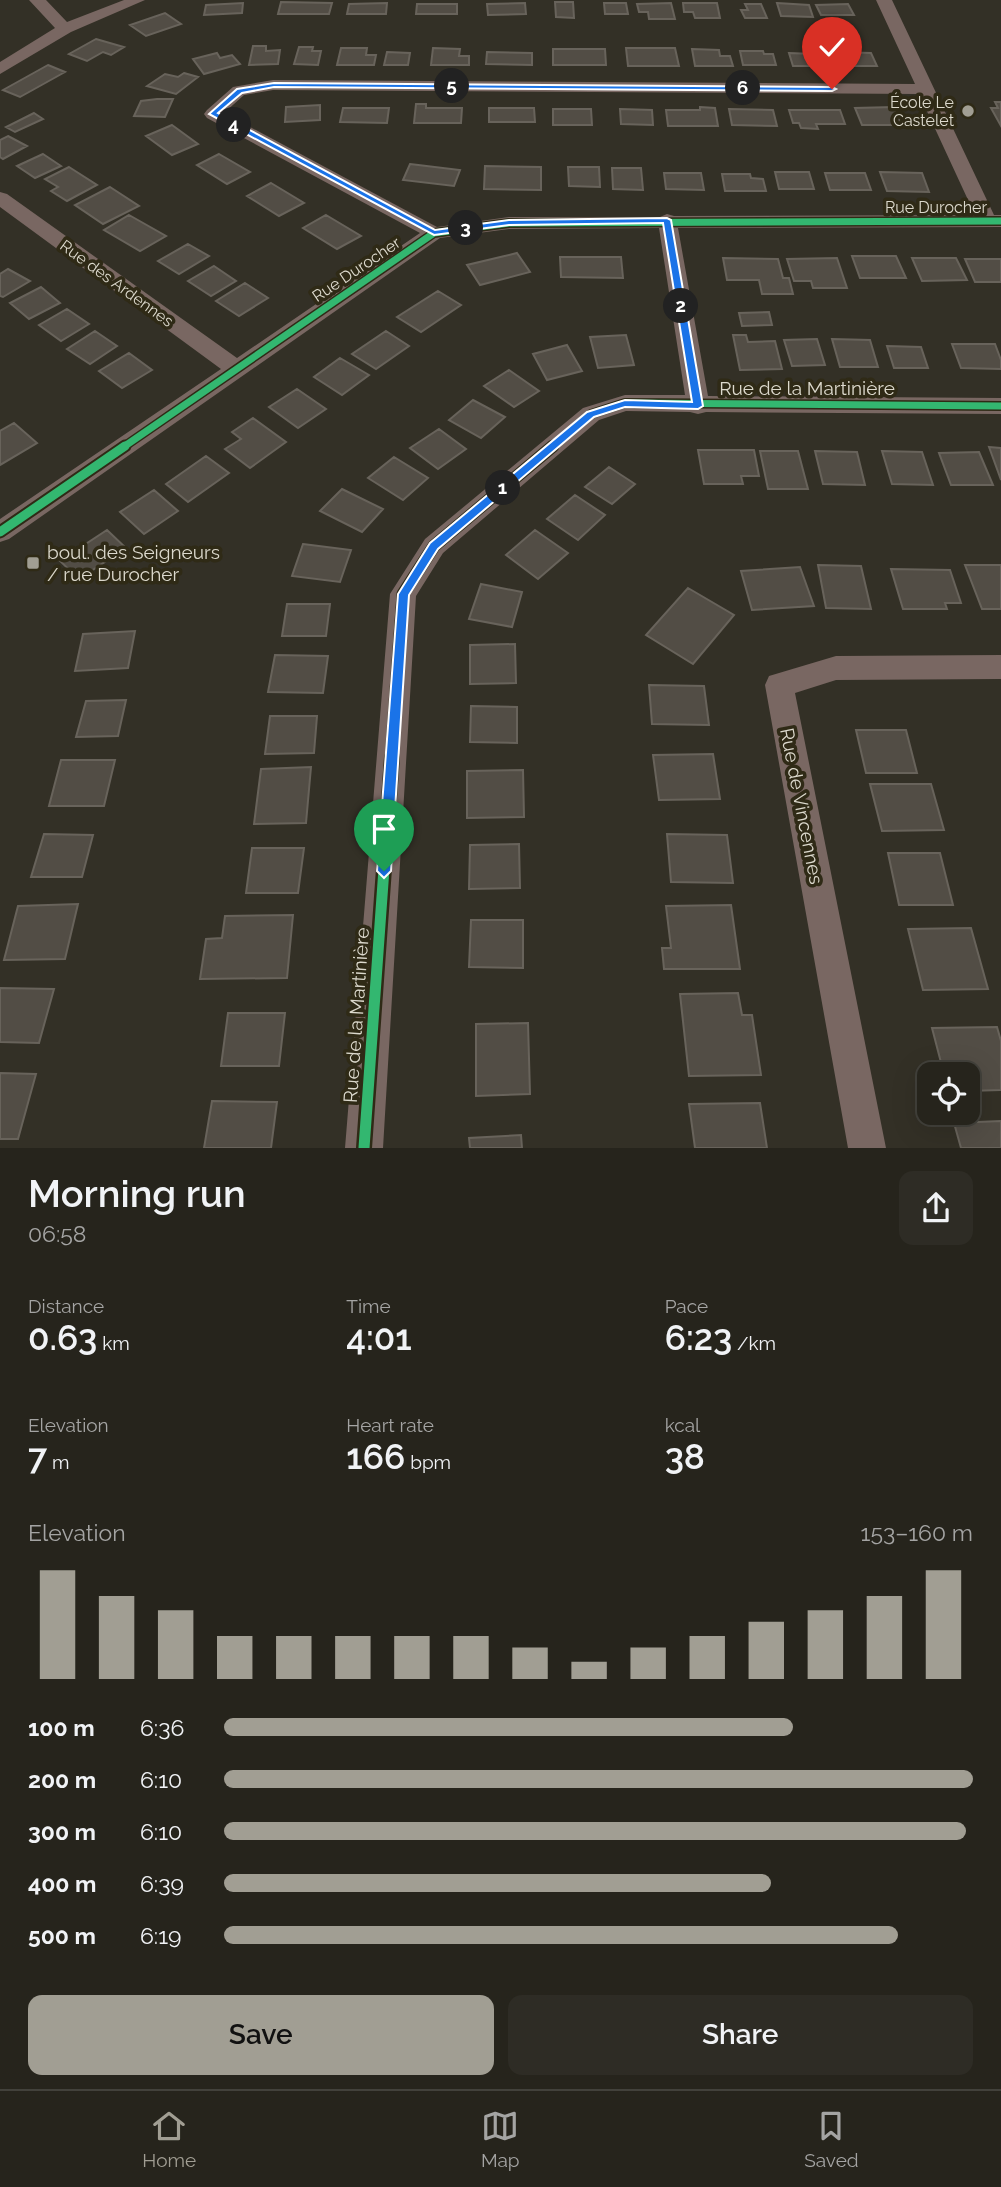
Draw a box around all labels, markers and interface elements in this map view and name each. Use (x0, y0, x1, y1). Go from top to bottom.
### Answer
pin (802, 17, 862, 89)
icon: check (813, 28, 851, 66)
pin: 5 (434, 68, 470, 104)
pin: 6 (726, 70, 760, 106)
text: 5 (446, 74, 457, 96)
text: 6 (737, 76, 748, 98)
place label: École Le Castelet (890, 92, 955, 130)
marker: École Le Castelet (960, 103, 976, 119)
pin: 4 (216, 108, 252, 142)
text: 4 (228, 113, 239, 135)
street label: Rue Durocher (885, 198, 988, 217)
pin: 3 (448, 210, 484, 246)
text: 3 (460, 216, 471, 238)
street label: Rue Durocher (309, 233, 404, 306)
street label: Rue des Ardennes (56, 236, 177, 331)
pin: 2 (664, 288, 698, 324)
text: 2 (675, 294, 686, 316)
street label: Rue de la Martinière (719, 377, 895, 399)
pin: 1 (486, 470, 520, 505)
text: 1 (498, 476, 507, 498)
place label: boul. des Seigneurs / rue Durocher (47, 541, 220, 585)
marker: boul. des Seigneurs / rue Durocher (25, 555, 41, 571)
street label: Rue de Vincennes (776, 726, 828, 886)
pin (354, 799, 414, 871)
icon: arrive (365, 810, 403, 848)
street label: Rue de la Martinière (339, 927, 373, 1103)
map controls (917, 1062, 980, 1125)
button: locate (917, 1062, 980, 1125)
text: Morning run (28, 1171, 246, 1216)
button: share (899, 1171, 973, 1245)
text: 06:58 (28, 1220, 86, 1247)
text: Distance (28, 1295, 104, 1317)
text: Time (346, 1295, 391, 1317)
text: Pace (665, 1295, 708, 1317)
text: 0.63 (28, 1317, 97, 1358)
text: 4:01 (346, 1317, 412, 1358)
text: 6:23 (665, 1317, 732, 1358)
text: km (97, 1332, 130, 1354)
text: /km (732, 1332, 776, 1354)
text: Elevation (28, 1414, 109, 1436)
text: Heart rate (346, 1414, 434, 1436)
text: kcal (665, 1414, 700, 1436)
text: 7 (28, 1436, 47, 1477)
text: 166 (346, 1436, 405, 1477)
text: 38 (665, 1436, 705, 1477)
text: m (47, 1451, 70, 1473)
text: bpm (405, 1451, 451, 1473)
text: Elevation (28, 1519, 126, 1546)
text: 153–160 m (861, 1519, 973, 1546)
text: 100 m (28, 1714, 95, 1741)
text: 6:36 (140, 1714, 184, 1741)
text: 200 m (28, 1766, 96, 1793)
text: 6:10 (140, 1766, 182, 1793)
text: 300 m (28, 1818, 96, 1845)
text: 6:10 (140, 1818, 182, 1845)
text: 400 m (28, 1870, 96, 1897)
text: 6:39 (140, 1870, 184, 1897)
text: 500 m (28, 1922, 96, 1949)
text: 6:19 (140, 1922, 182, 1949)
button: Save (28, 1995, 494, 2075)
button: Share (508, 1995, 973, 2075)
tab: Home (142, 2107, 196, 2171)
tab: Map (481, 2107, 520, 2171)
tab: Saved (804, 2107, 859, 2171)

